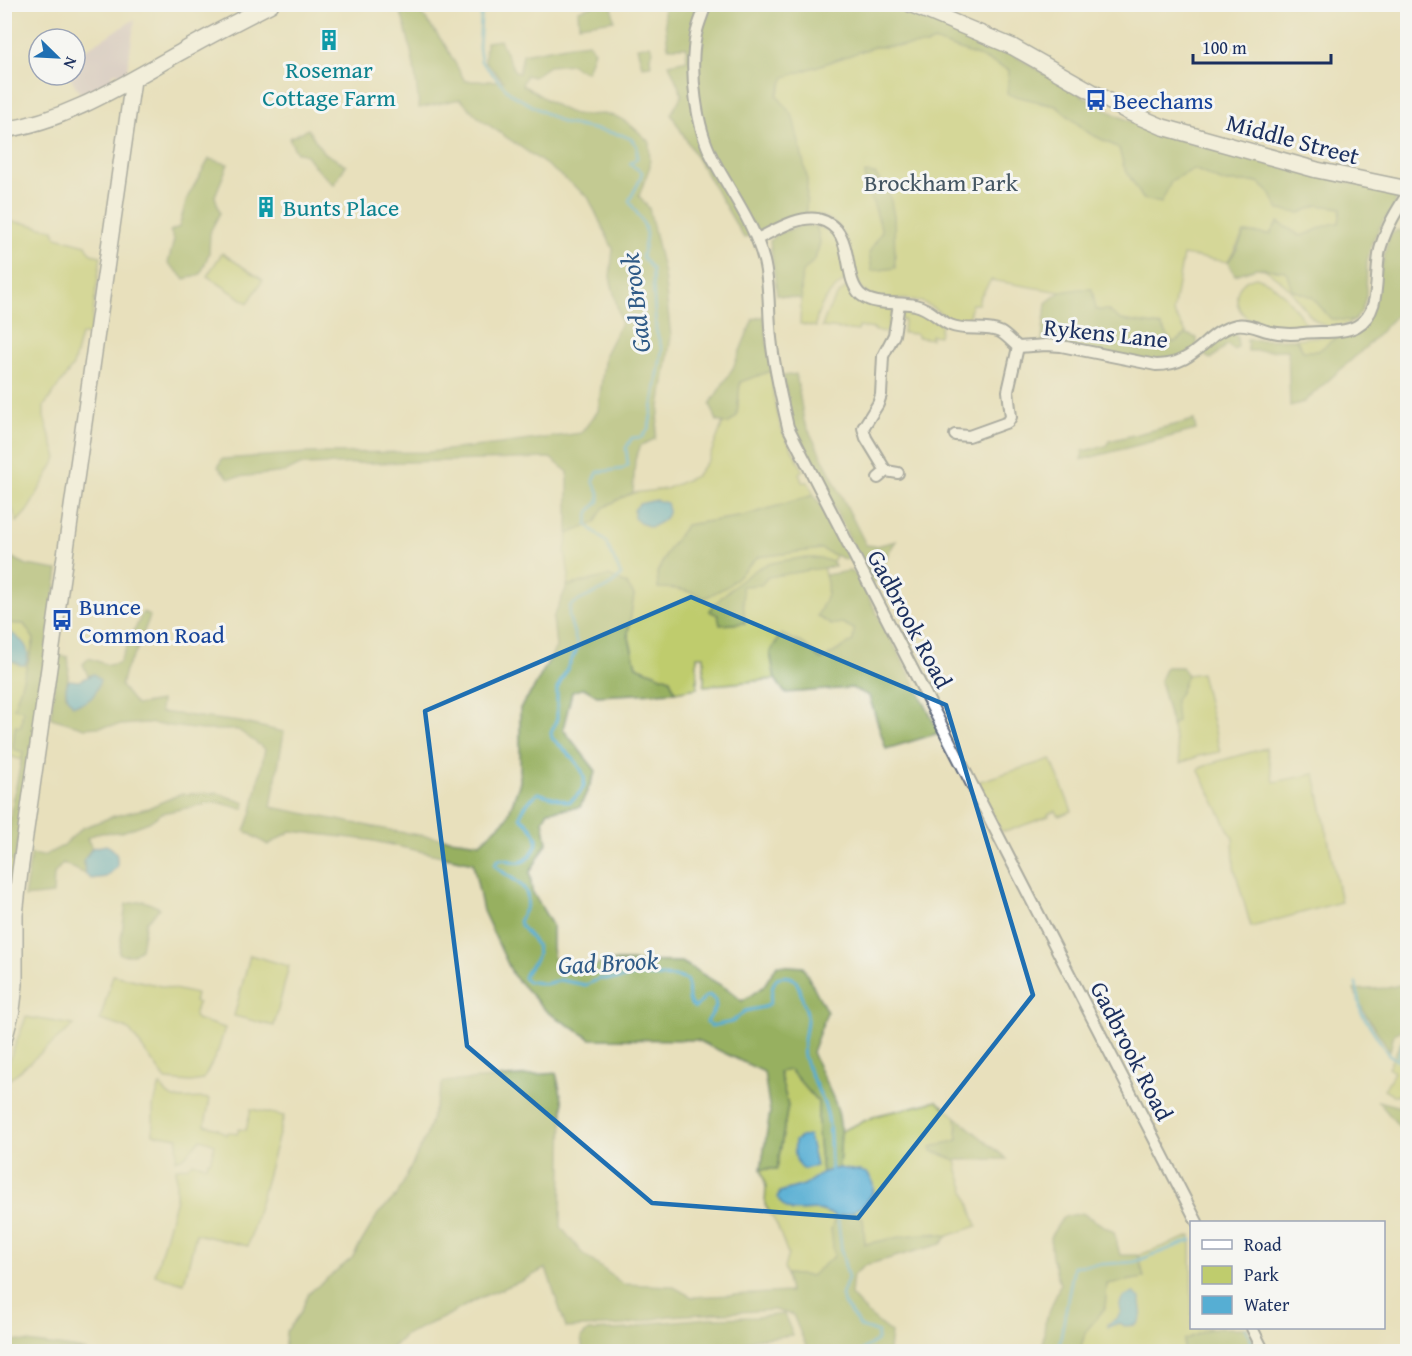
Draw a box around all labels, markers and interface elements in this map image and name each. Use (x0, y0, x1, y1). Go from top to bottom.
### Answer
north arrow (27, 27, 87, 87)
scale bar (1193, 27, 1331, 65)
building icon: Rosemar Cottage Farm (317, 28, 341, 52)
text: 100 m (1202, 34, 1247, 61)
place label: Rosemar Cottage Farm (262, 52, 396, 115)
text: N (57, 53, 84, 73)
place label: Beechams (1113, 83, 1213, 118)
bus stop icon: Beechams (1084, 88, 1108, 112)
street label: Middle Street (1223, 104, 1364, 174)
park label: Brockham Park (864, 165, 1019, 200)
place label: Bunts Place (283, 190, 399, 225)
building icon: Bunts Place (254, 195, 278, 219)
water label: Gad Brook (610, 251, 660, 355)
street label: Rykens Lane (1042, 309, 1170, 357)
street label: Gadbrook Road (859, 543, 961, 695)
place label: Bunce Common Road (79, 589, 225, 652)
bus stop icon: Bunce Common Road (50, 608, 74, 632)
water label: Gad Brook (557, 940, 659, 984)
street label: Gadbrook Road (1082, 975, 1182, 1127)
legend (1190, 1221, 1385, 1329)
text: Road (1244, 1231, 1282, 1258)
text: Park (1244, 1261, 1280, 1288)
text: Water (1244, 1291, 1290, 1318)

